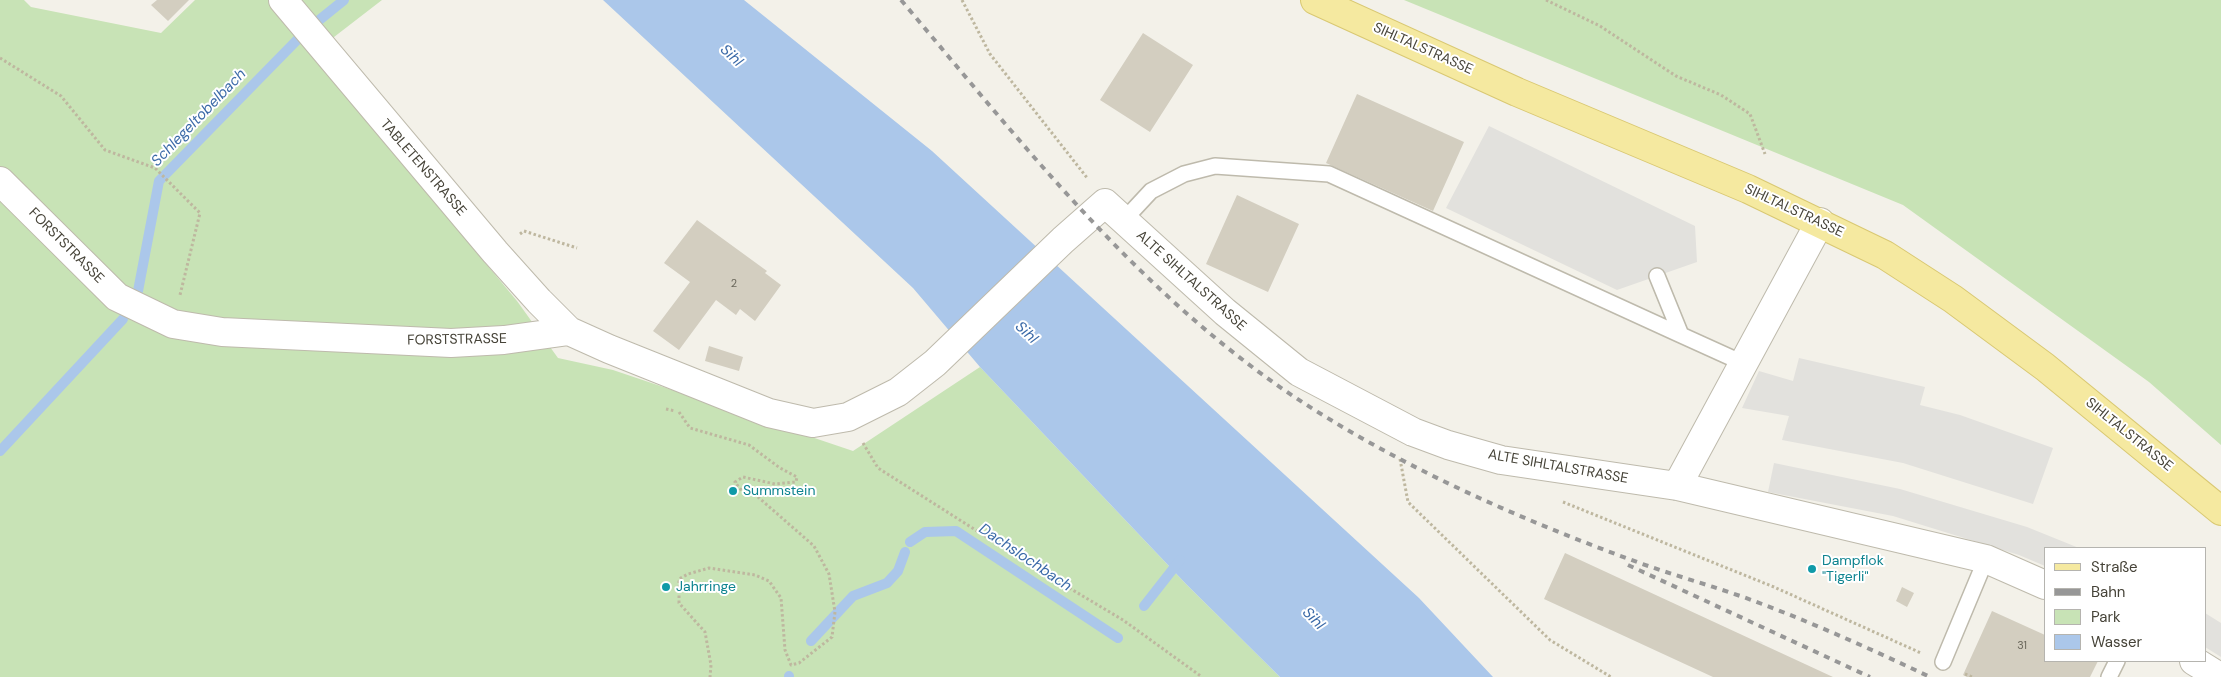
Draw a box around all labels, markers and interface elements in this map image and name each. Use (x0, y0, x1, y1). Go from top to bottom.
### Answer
street label: SIHLTALSTRASSE (1371, 20, 1475, 78)
water label: Sihl (716, 41, 746, 71)
water label: Schlegeltobelbach (148, 66, 250, 170)
street label: TABLETENSTRASSE (376, 116, 470, 220)
street label: SIHLTALSTRASSE (1742, 181, 1846, 241)
street label: FORSTSTRASSE (25, 205, 107, 287)
street label: ALTE SIHLTALSTRASSE (1133, 227, 1249, 335)
house number: 2 (731, 277, 737, 291)
water label: Sihl (1011, 318, 1041, 348)
street label: FORSTSTRASSE (407, 331, 507, 349)
street label: SIHLTALSTRASSE (2082, 395, 2176, 475)
street label: ALTE SIHLTALSTRASSE (1487, 446, 1629, 488)
place label: Summstein (743, 483, 815, 499)
marker: Summstein (727, 485, 739, 497)
water label: Dachslochbach (975, 520, 1075, 596)
legend (2044, 547, 2206, 662)
place label: Dampflok "Tigerli" (1822, 553, 1884, 586)
text: Straße (2091, 557, 2138, 577)
marker: Dampflok "Tigerli" (1806, 563, 1818, 575)
place label: Jahrringe (676, 579, 736, 595)
marker: Jahrringe (660, 581, 672, 593)
text: Bahn (2091, 582, 2125, 602)
water label: Sihl (1298, 604, 1328, 634)
text: Park (2091, 607, 2121, 627)
text: Wasser (2091, 632, 2142, 652)
house number: 31 (2017, 639, 2027, 653)

